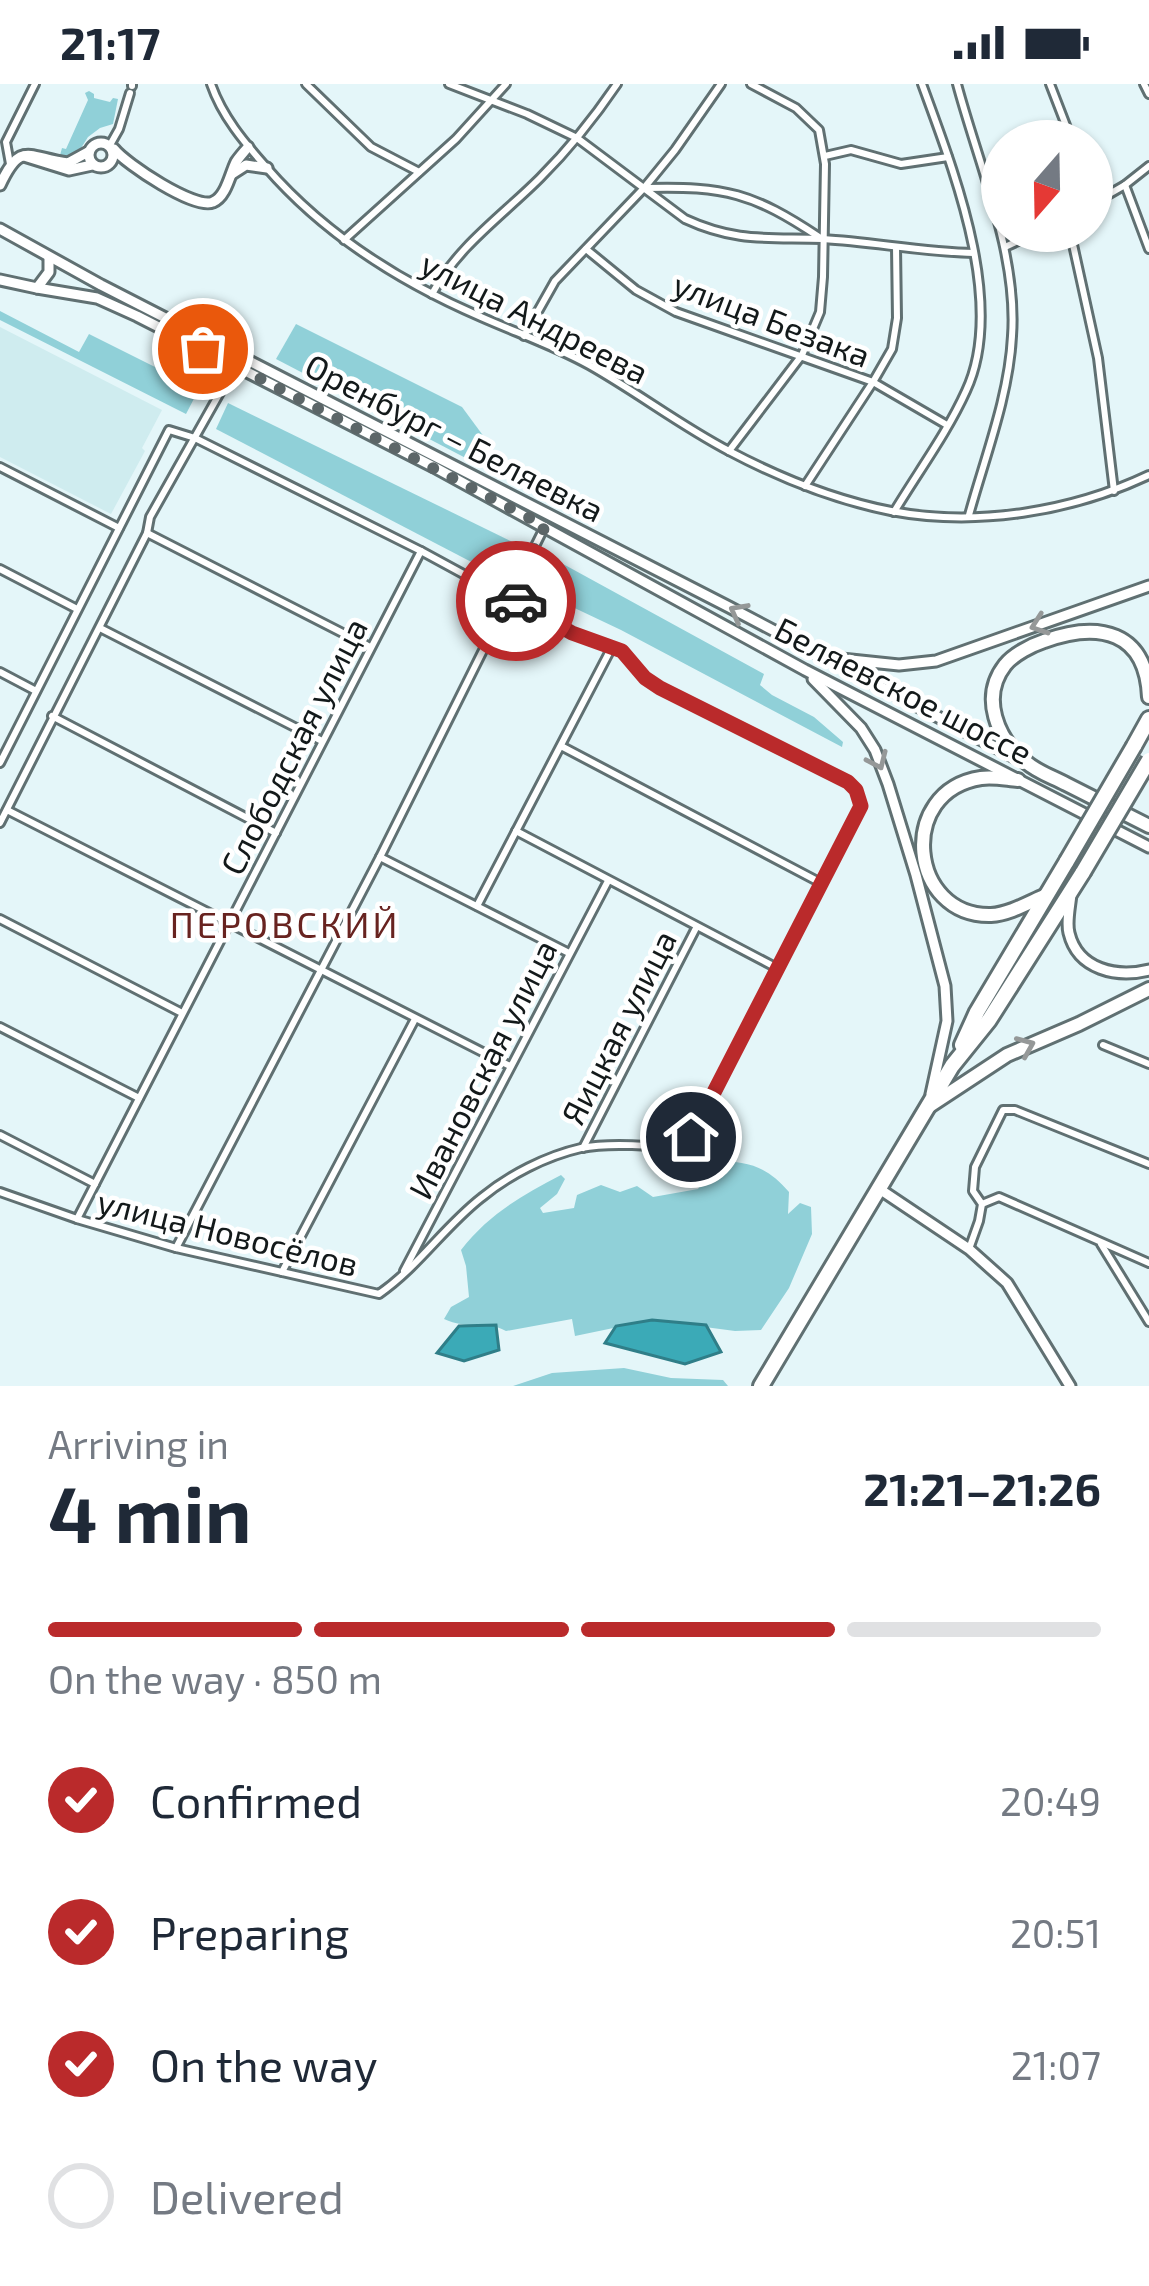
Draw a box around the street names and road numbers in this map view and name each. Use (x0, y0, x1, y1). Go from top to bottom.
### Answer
street label: улица Андреева (414, 242, 655, 392)
street label: улица Безака (668, 263, 876, 376)
street label: Оренбург – Беляевка (299, 344, 611, 530)
street label: Беляевское шоссе (769, 608, 1039, 772)
street label: Слободская улица (211, 611, 376, 881)
street label: Яицкая улица (552, 923, 685, 1131)
street label: Ивановская улица (399, 933, 565, 1206)
street label: улица Новосёлов (93, 1180, 362, 1285)

